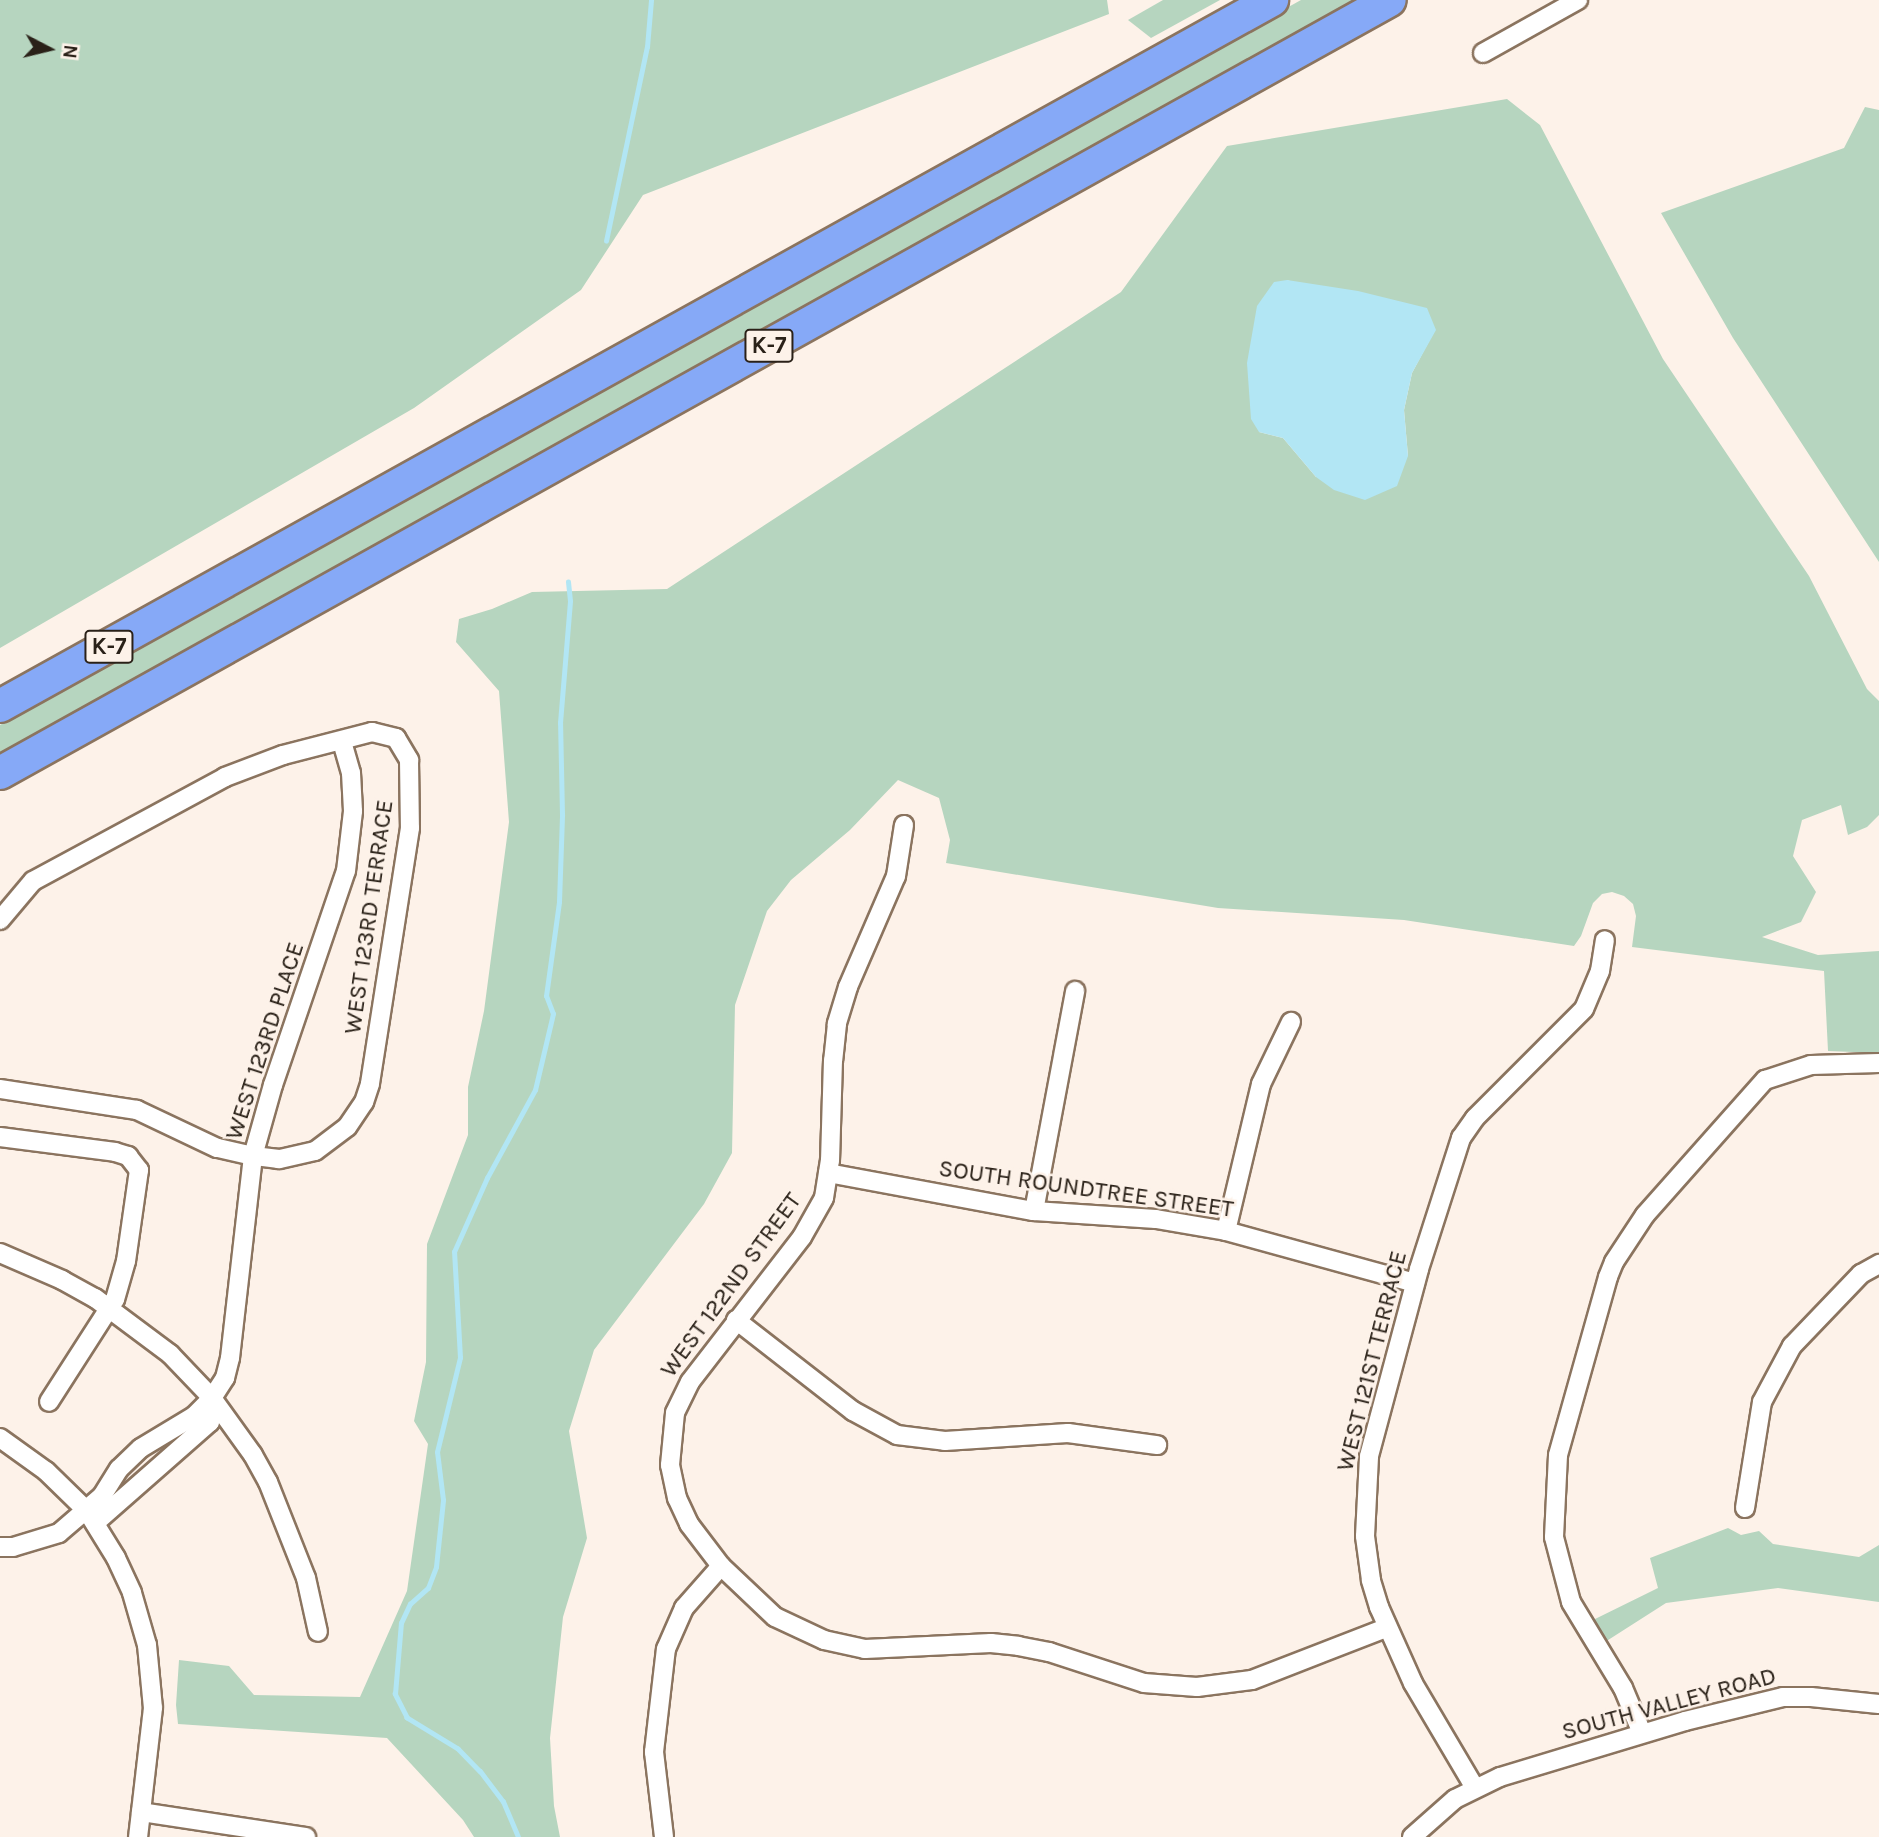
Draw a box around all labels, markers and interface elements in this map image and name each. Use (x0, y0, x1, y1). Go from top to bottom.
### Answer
north arrow (14, 14, 84, 84)
text: N (58, 43, 82, 60)
road number: K-7 (743, 326, 795, 366)
road number: K-7 (83, 628, 135, 666)
street label: WEST 123RD TERRACE (338, 798, 400, 1036)
street label: WEST 123RD PLACE (219, 939, 311, 1143)
street label: SOUTH ROUNDTREE STREET (937, 1154, 1235, 1224)
street label: WEST 122ND STREET (654, 1187, 808, 1383)
street label: WEST 121ST TERRACE (1331, 1248, 1413, 1474)
street label: SOUTH VALLEY ROAD (1559, 1662, 1779, 1746)

